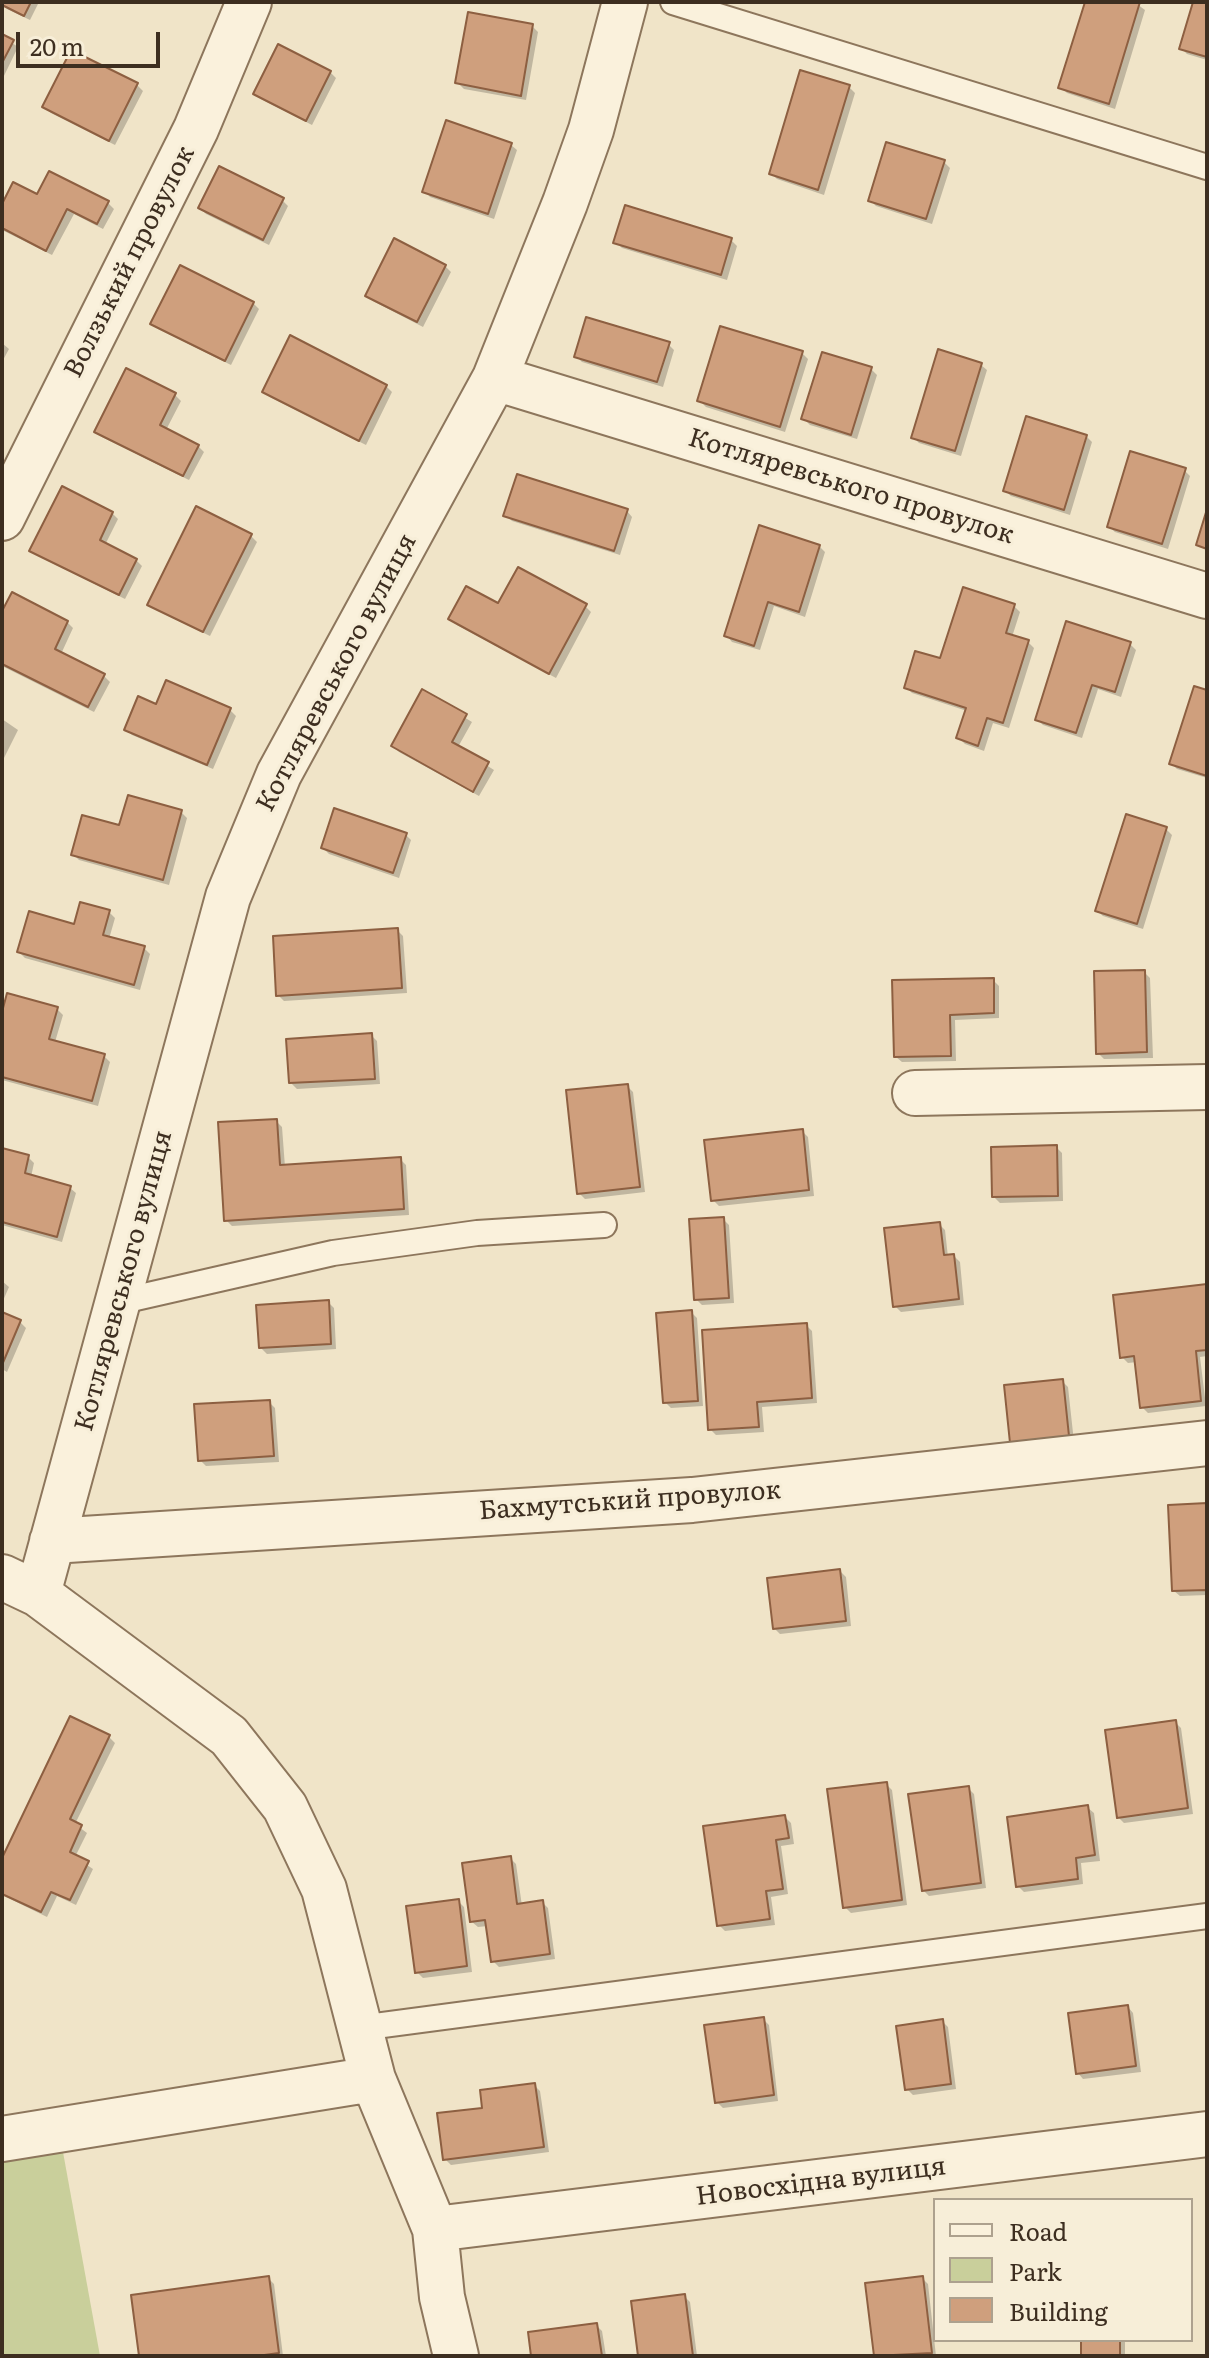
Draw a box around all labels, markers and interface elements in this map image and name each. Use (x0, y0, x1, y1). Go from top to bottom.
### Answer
scale bar (20, 16, 164, 66)
text: 20 m (30, 28, 84, 63)
street label: Волзький провулок (58, 141, 202, 383)
street label: Котляревського провулок (684, 423, 1018, 551)
street label: Котляревського вулиця (250, 529, 424, 817)
street label: Котляревського вулиця (69, 1127, 179, 1435)
street label: Бахмутський провулок (478, 1475, 782, 1527)
street label: Новосхідна вулиця (694, 2151, 948, 2213)
legend (933, 2198, 1193, 2342)
text: Road (1009, 2213, 1067, 2248)
text: Park (1009, 2253, 1062, 2288)
text: Building (1009, 2293, 1108, 2328)

